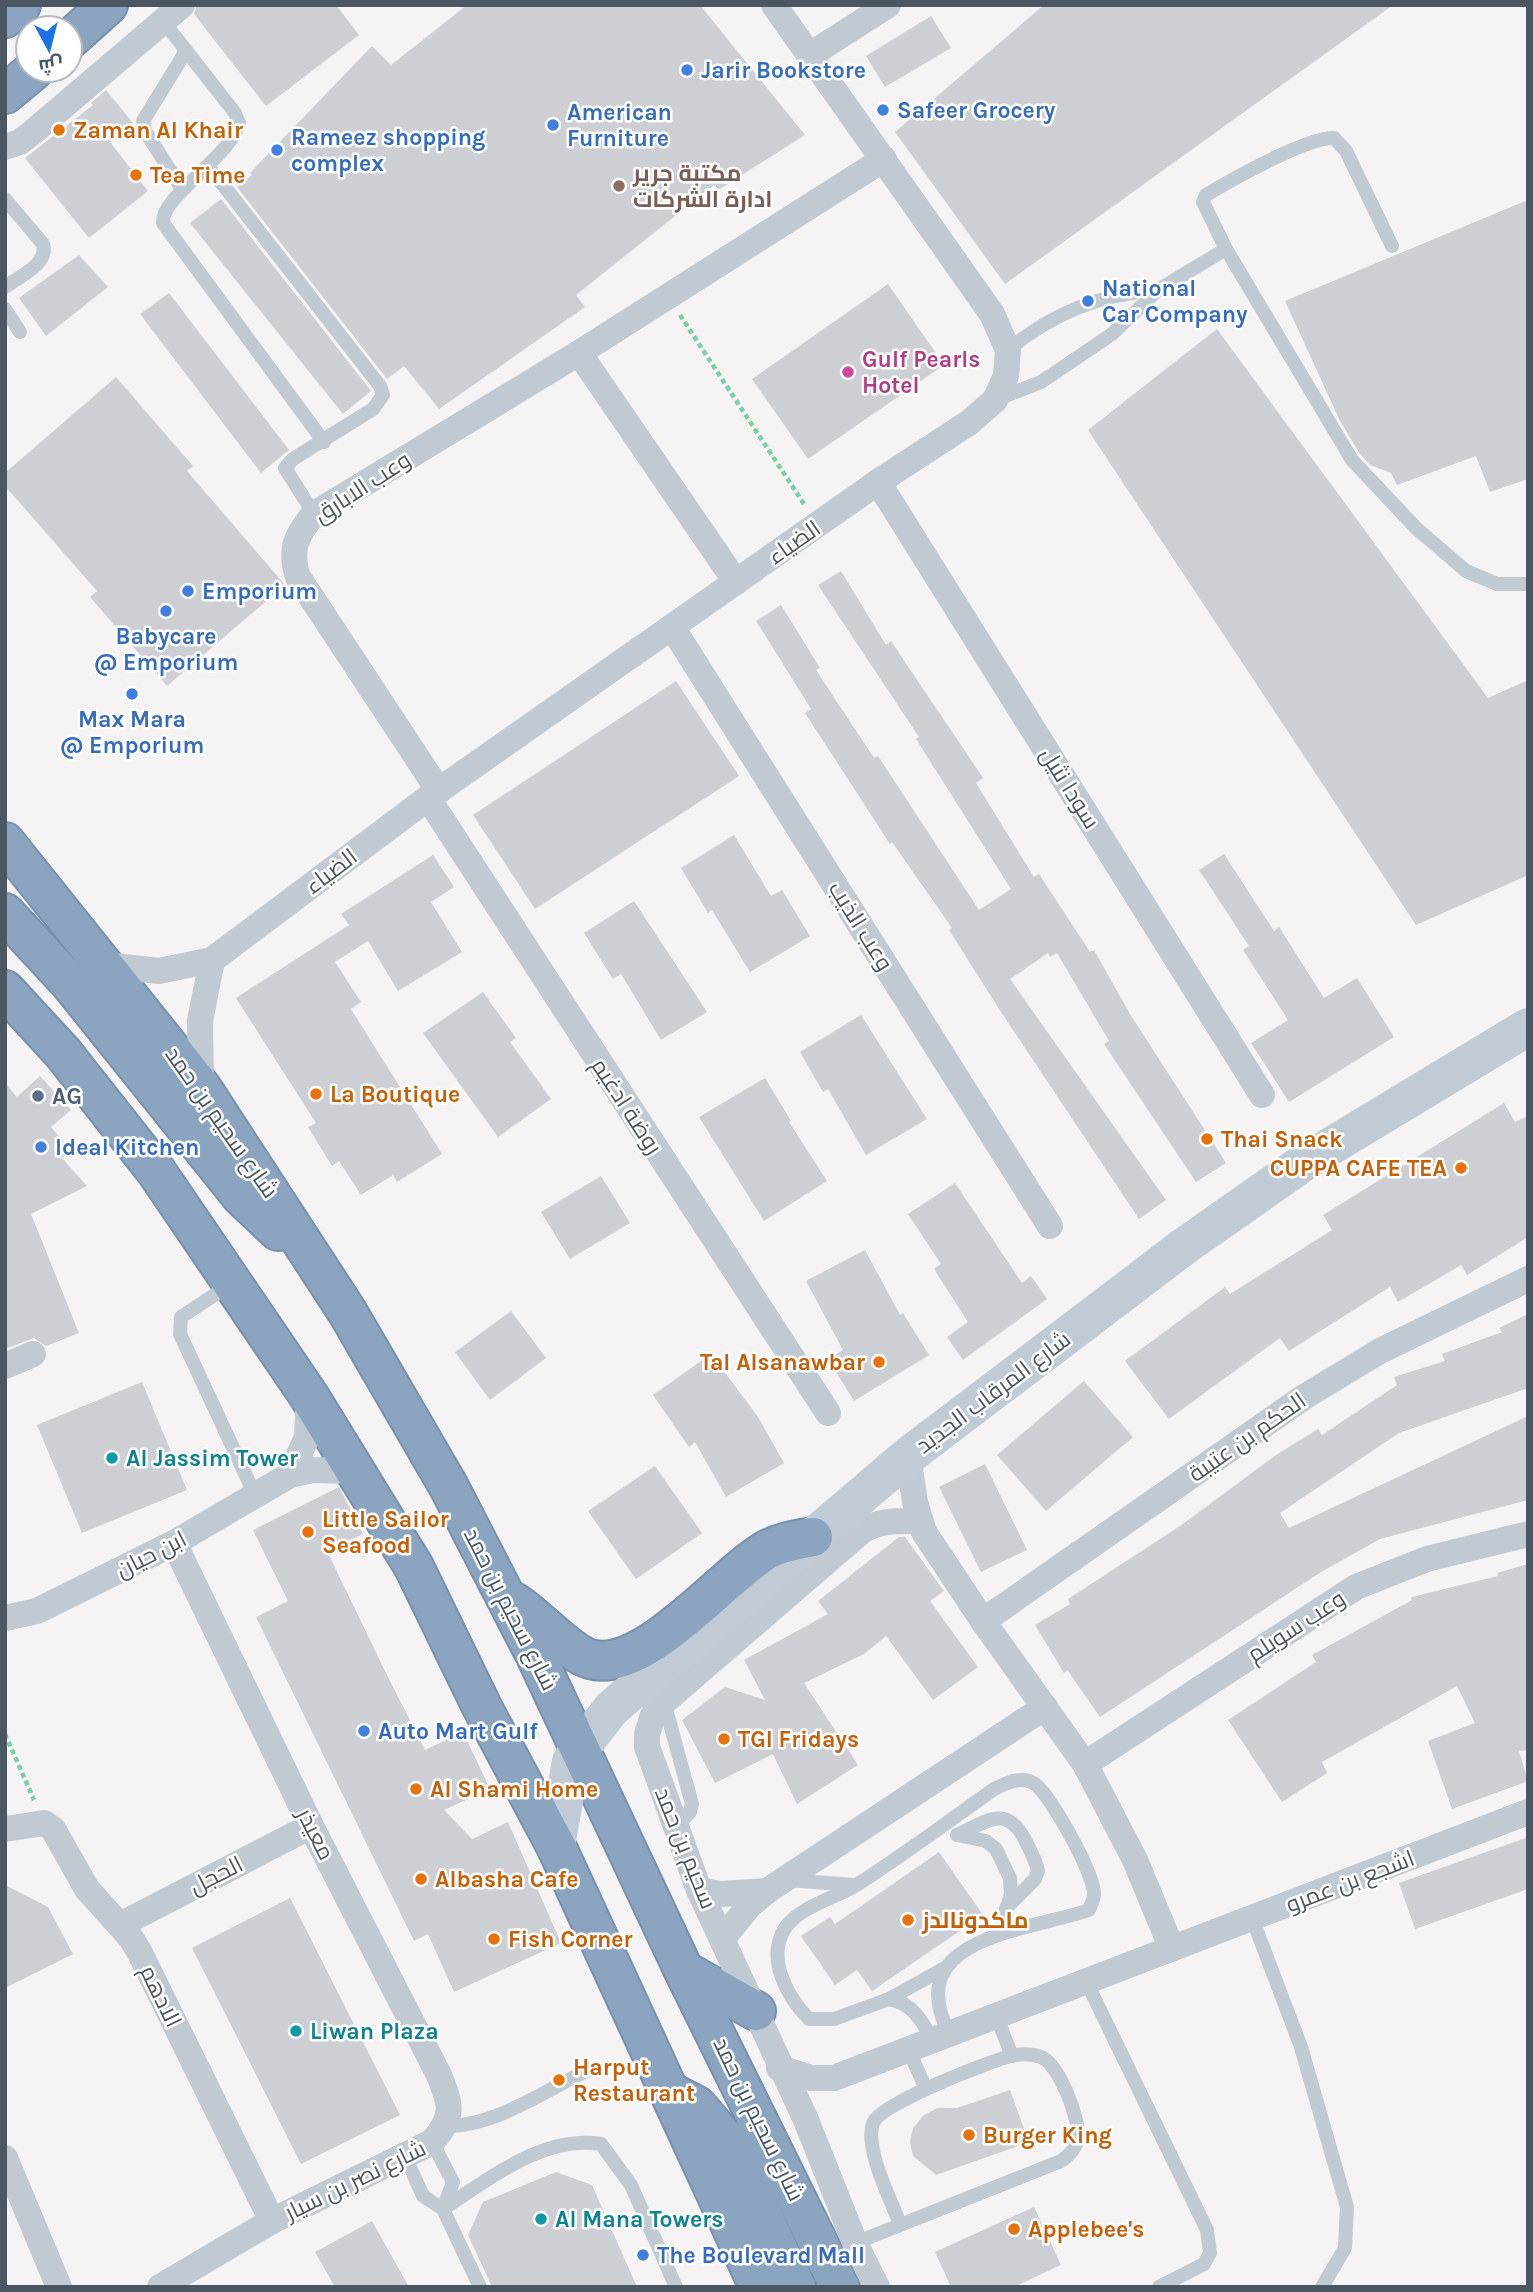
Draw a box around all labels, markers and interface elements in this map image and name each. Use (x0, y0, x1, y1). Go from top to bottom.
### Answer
north arrow (14, 14, 84, 84)
text: ش (38, 52, 64, 77)
place label: Jarir Bookstore (701, 57, 866, 84)
marker: Jarir Bookstore (679, 62, 695, 78)
place label: Safeer Grocery (897, 97, 1056, 124)
place label: American Furniture (567, 99, 672, 152)
marker: Safeer Grocery (875, 102, 891, 118)
place label: Zaman Al Khair (73, 117, 243, 144)
marker: American Furniture (545, 117, 561, 133)
marker: Zaman Al Khair (51, 122, 67, 138)
place label: Rameez shopping complex (291, 124, 485, 177)
marker: Rameez shopping complex (269, 142, 285, 158)
place label: مكتبة جرير ادارة الشركات (632, 160, 772, 213)
place label: Tea Time (150, 162, 246, 189)
marker: Tea Time (128, 167, 144, 183)
marker: مكتبة جرير ادارة الشركات (611, 178, 627, 194)
place label: National Car Company (1102, 275, 1248, 328)
marker: National Car Company (1080, 293, 1096, 309)
place label: Gulf Pearls Hotel (862, 346, 980, 399)
marker: Gulf Pearls Hotel (840, 364, 856, 380)
street label: وعب الابارق (309, 446, 416, 529)
street label: الضياء (763, 515, 826, 570)
place label: Emporium (202, 578, 317, 605)
marker: Emporium (180, 583, 196, 599)
marker: Babycare @ Emporium (158, 603, 174, 619)
place label: Babycare @ Emporium (94, 623, 238, 676)
marker: Max Mara @ Emporium (124, 686, 140, 702)
place label: Max Mara @ Emporium (60, 706, 204, 759)
street label: سودا نثيل (1034, 743, 1105, 834)
street label: الضياء (300, 843, 363, 900)
street label: وعب الذيب (823, 877, 899, 976)
street label: شارع سحيم بن حمد (158, 1041, 284, 1204)
street label: روضة ادغيم (584, 1053, 668, 1160)
place label: La Boutique (330, 1081, 460, 1108)
place label: AG (52, 1083, 82, 1110)
marker: La Boutique (308, 1086, 324, 1102)
marker: AG (30, 1088, 46, 1104)
place label: Thai Snack (1221, 1126, 1343, 1153)
marker: Thai Snack (1199, 1131, 1215, 1147)
place label: Ideal Kitchen (55, 1134, 199, 1161)
marker: Ideal Kitchen (33, 1139, 49, 1155)
place label: CUPPA CAFE TEA (1270, 1155, 1447, 1182)
marker: CUPPA CAFE TEA (1453, 1160, 1469, 1176)
street label: شارع المرقاب الجديد (911, 1326, 1077, 1461)
place label: Tal Alsanawbar (700, 1349, 865, 1376)
marker: Tal Alsanawbar (871, 1354, 887, 1370)
street label: الحكم بن عتيبة (1183, 1387, 1312, 1489)
place label: Al Jassim Tower (126, 1445, 298, 1472)
marker: Al Jassim Tower (104, 1450, 120, 1466)
place label: Little Sailor Seafood (322, 1506, 449, 1559)
marker: Little Sailor Seafood (300, 1524, 316, 1540)
street label: شارع سحيم بن حمد (456, 1524, 563, 1696)
street label: ابن حيان (111, 1525, 191, 1584)
street label: وعب سويلم (1242, 1585, 1351, 1670)
place label: Auto Mart Gulf (378, 1718, 538, 1745)
marker: Auto Mart Gulf (356, 1723, 372, 1739)
place label: TGI Fridays (738, 1726, 859, 1753)
marker: TGI Fridays (716, 1731, 732, 1747)
place label: Al Shami Home (430, 1776, 598, 1803)
marker: Al Shami Home (408, 1781, 424, 1797)
street label: سحيم بن حمد (647, 1784, 722, 1914)
street label: معيذر (290, 1802, 340, 1865)
street label: اشجع بن عمرو (1282, 1845, 1419, 1920)
street label: الحجل (185, 1851, 247, 1900)
place label: Albasha Cafe (435, 1866, 578, 1893)
marker: Albasha Cafe (413, 1871, 429, 1887)
place label: ماكدونالدز (921, 1907, 1029, 1934)
marker: ماكدونالدز (900, 1912, 916, 1928)
place label: Fish Corner (508, 1926, 633, 1953)
marker: Fish Corner (486, 1931, 502, 1947)
street label: الادهم (132, 1961, 187, 2032)
place label: Liwan Plaza (310, 2018, 439, 2045)
marker: Liwan Plaza (288, 2023, 304, 2039)
street label: شارع سحيم بن حمد (705, 2033, 810, 2206)
place label: Harput Restaurant (573, 2054, 695, 2107)
marker: Harput Restaurant (551, 2072, 567, 2088)
place label: Burger King (983, 2122, 1112, 2149)
marker: Burger King (961, 2127, 977, 2143)
street label: شارع نصر بن سيار (278, 2135, 431, 2229)
place label: Al Mana Towers (555, 2206, 723, 2233)
marker: Al Mana Towers (533, 2211, 549, 2227)
place label: Applebee's (1028, 2216, 1144, 2243)
marker: Applebee's (1006, 2221, 1022, 2237)
place label: The Boulevard Mall (657, 2242, 865, 2269)
marker: The Boulevard Mall (635, 2247, 651, 2263)

